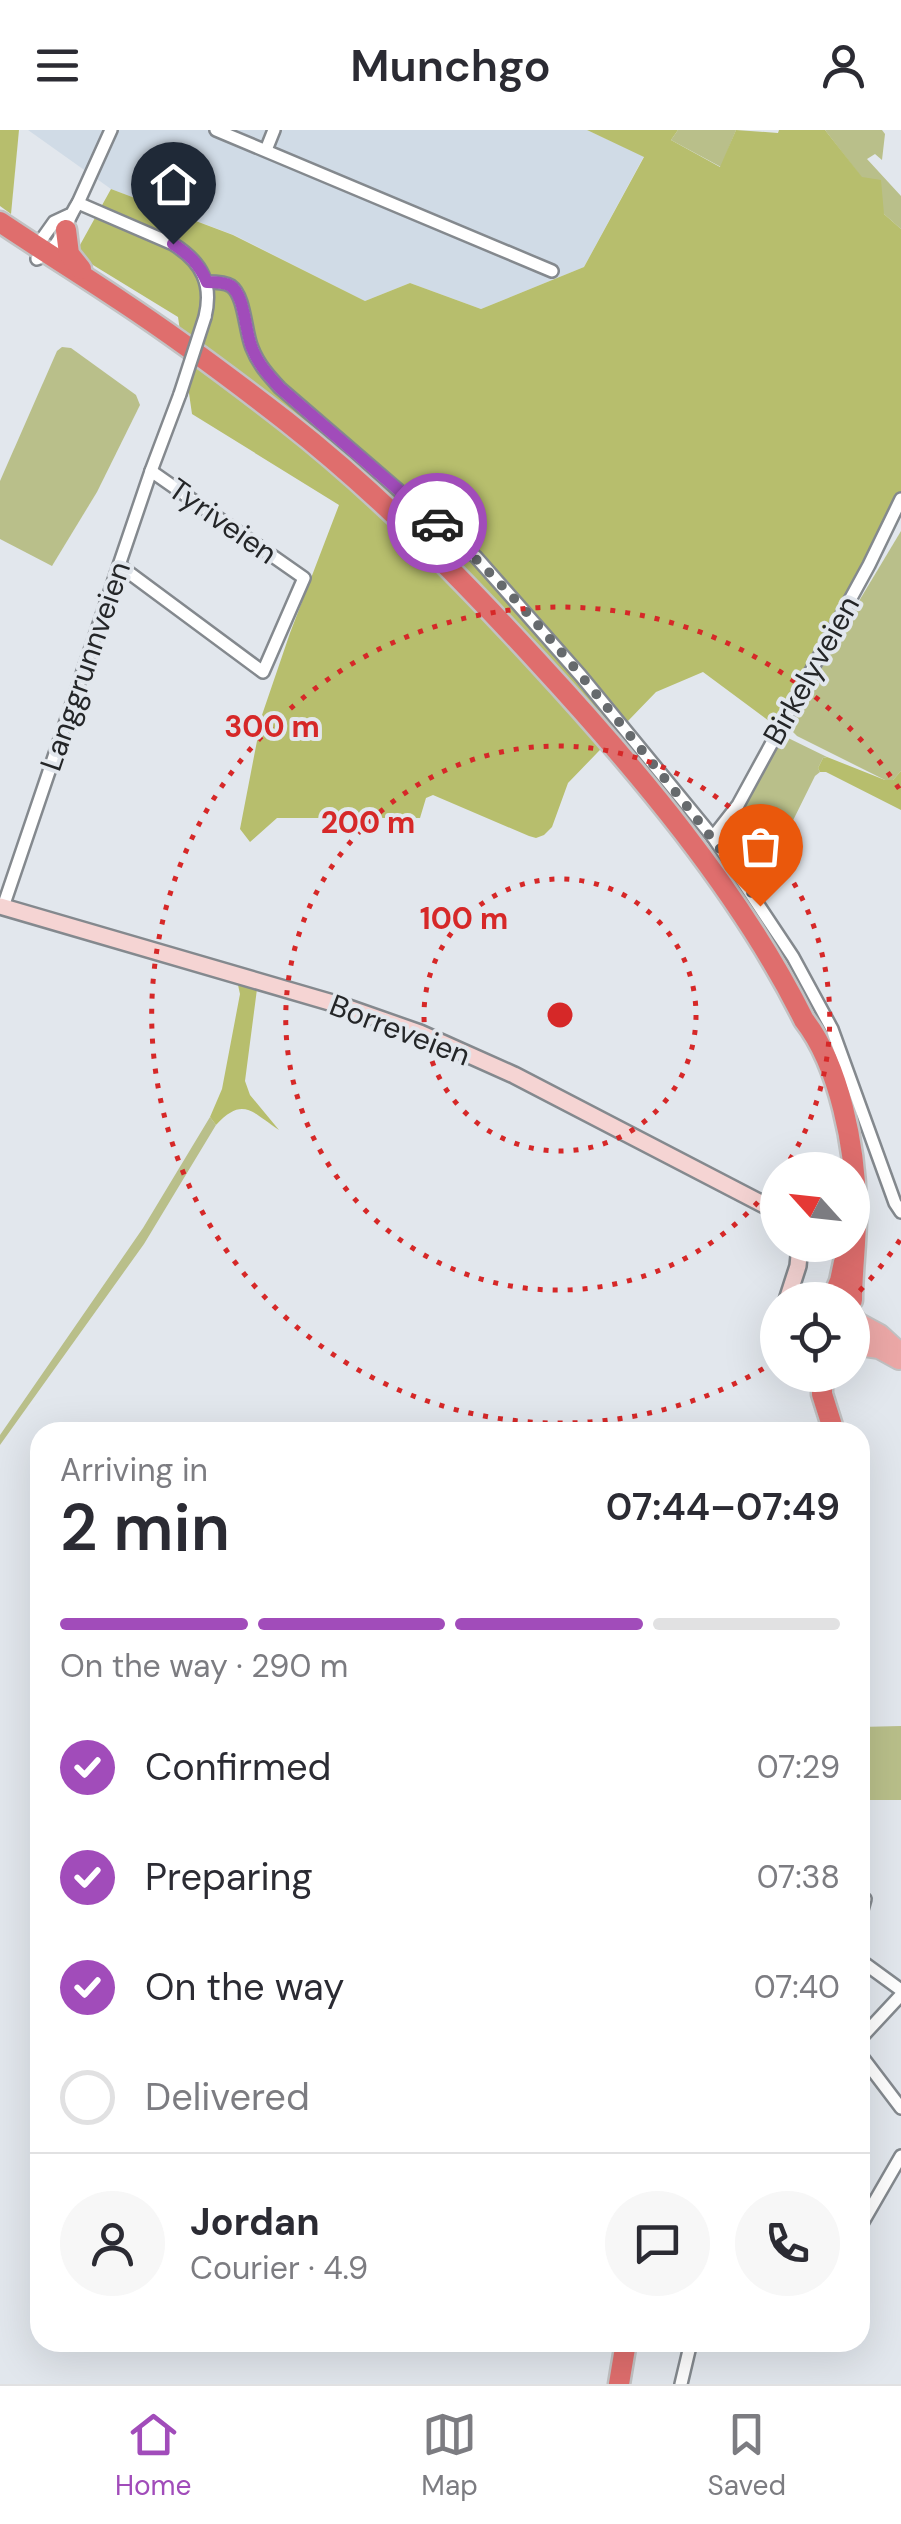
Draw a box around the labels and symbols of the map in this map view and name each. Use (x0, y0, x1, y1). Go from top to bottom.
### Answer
pin (131, 142, 216, 245)
street label: Tyriveien (161, 470, 285, 572)
courier (387, 473, 487, 573)
street label: Langgrunnveien (31, 556, 139, 776)
street label: Birkelyveien (754, 589, 868, 751)
text: 300 m (224, 707, 320, 746)
text: 200 m (321, 803, 415, 842)
pin (718, 804, 803, 907)
text: 100 m (420, 899, 508, 938)
street label: Borreveien (324, 985, 476, 1075)
centre of rings (542, 997, 578, 1033)
north arrow (760, 1152, 870, 1262)

